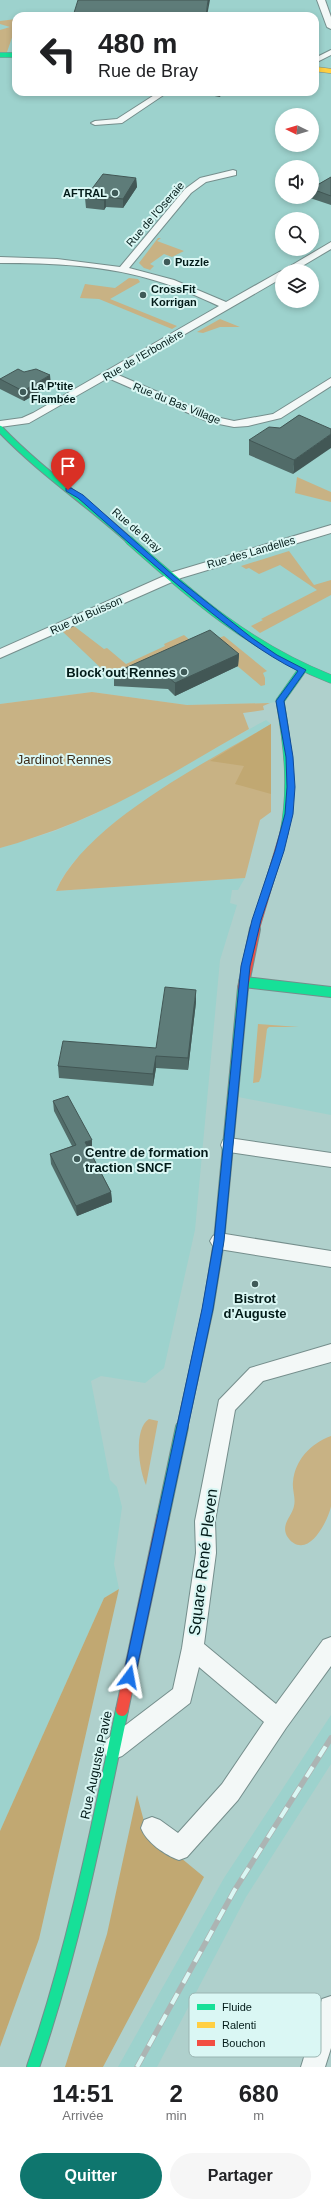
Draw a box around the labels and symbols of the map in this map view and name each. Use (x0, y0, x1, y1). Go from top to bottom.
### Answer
north arrow (275, 108, 319, 152)
street label: Rue de l'Oseraie (124, 179, 186, 249)
place label: AFTRAL (63, 187, 107, 199)
marker: AFTRAL (110, 188, 120, 198)
place label: Puzzle (175, 256, 209, 268)
marker: Puzzle (162, 257, 172, 267)
place label: CrossFit Korrigan (151, 283, 197, 308)
marker: CrossFit Korrigan (138, 290, 148, 300)
street label: Rue de l'Erbonière (101, 327, 185, 383)
place label: La P'tite Flambée (31, 380, 76, 405)
street label: Rue du Bas Village (131, 380, 223, 426)
marker: La P'tite Flambée (18, 387, 28, 397)
pin (51, 449, 85, 490)
street label: Rue de Bray (110, 505, 164, 555)
street label: Rue des Landelles (206, 534, 297, 570)
street label: Rue du Buisson (48, 594, 124, 636)
place label: Block’out Rennes (66, 665, 176, 680)
marker: Block’out Rennes (179, 667, 189, 677)
park label: Jardinot Rennes (17, 752, 112, 767)
place label: Centre de formation traction SNCF (85, 1145, 209, 1175)
marker: Centre de formation traction SNCF (72, 1154, 82, 1164)
marker: Bistrot d'Auguste (250, 1279, 260, 1289)
place label: Bistrot d'Auguste (223, 1291, 287, 1321)
street label: Square René Pleven (186, 1488, 220, 1636)
position arrow (108, 1656, 150, 1698)
street label: Rue Auguste Pavie (77, 1709, 115, 1821)
legend (189, 1993, 321, 2057)
text: Fluide (222, 2001, 252, 2013)
text: Ralenti (222, 2019, 256, 2031)
text: Bouchon (222, 2037, 265, 2049)

